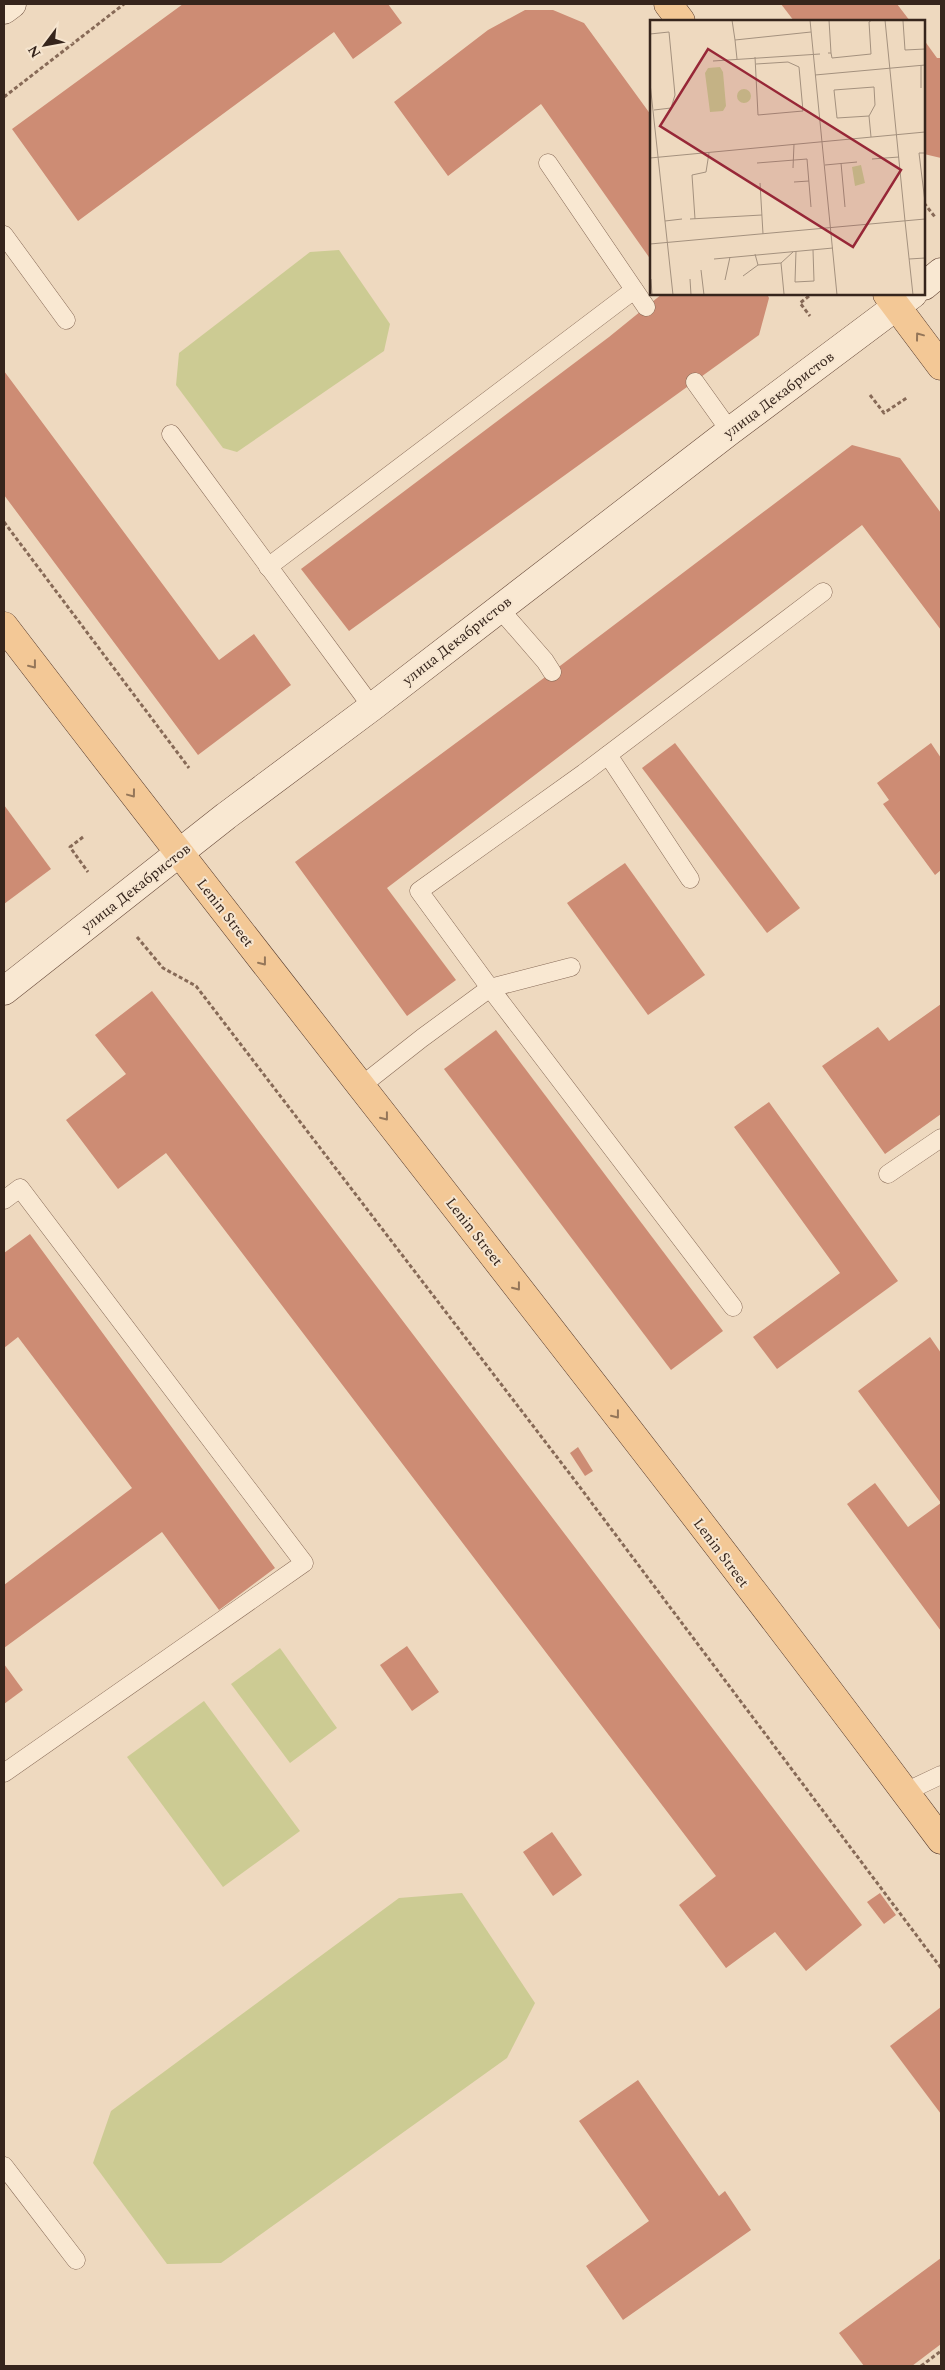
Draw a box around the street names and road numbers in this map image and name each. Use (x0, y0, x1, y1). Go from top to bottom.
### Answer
street label: улица Декабристов (718, 345, 840, 445)
street label: улица Декабристов (397, 591, 517, 692)
street label: улица Декабристов (76, 838, 196, 939)
street label: Lenin Street (191, 874, 259, 952)
street label: Lenin Street (440, 1193, 508, 1271)
street label: Lenin Street (687, 1513, 755, 1593)

